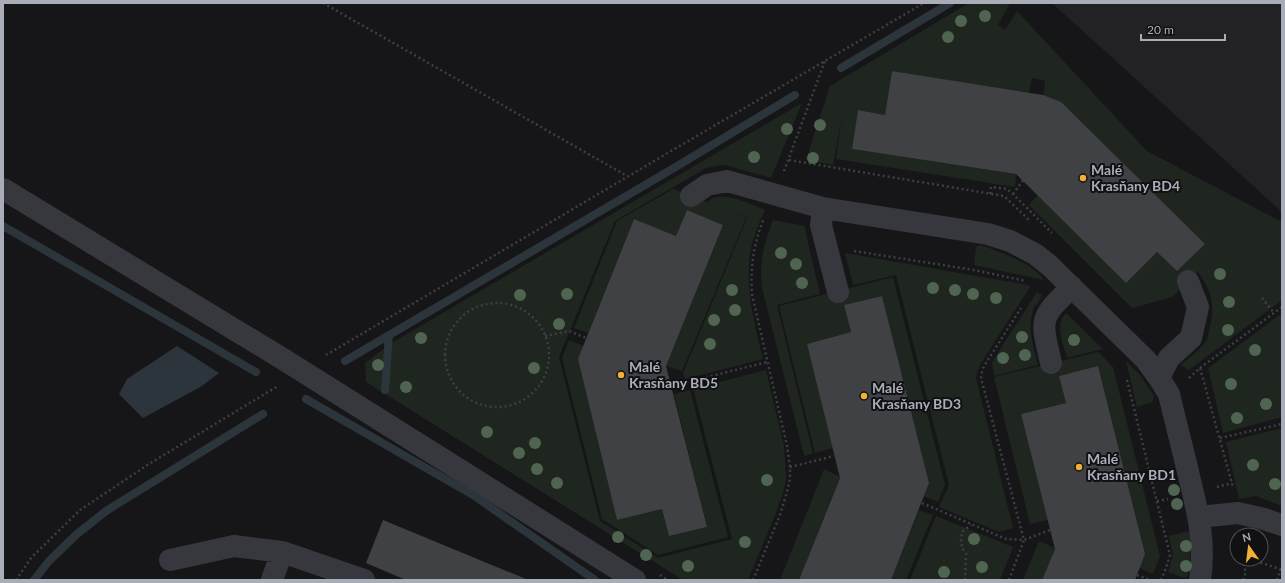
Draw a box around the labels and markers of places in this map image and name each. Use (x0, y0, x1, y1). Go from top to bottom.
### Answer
place label: Malé Krasňany BD4 (1091, 161, 1180, 194)
marker: Malé Krasňany BD4 (1078, 173, 1088, 183)
place label: Malé Krasňany BD5 (629, 358, 718, 391)
marker: Malé Krasňany BD5 (616, 370, 626, 380)
place label: Malé Krasňany BD3 (872, 379, 961, 412)
marker: Malé Krasňany BD3 (859, 391, 869, 401)
place label: Malé Krasňany BD1 (1087, 450, 1176, 483)
marker: Malé Krasňany BD1 (1074, 462, 1084, 472)

